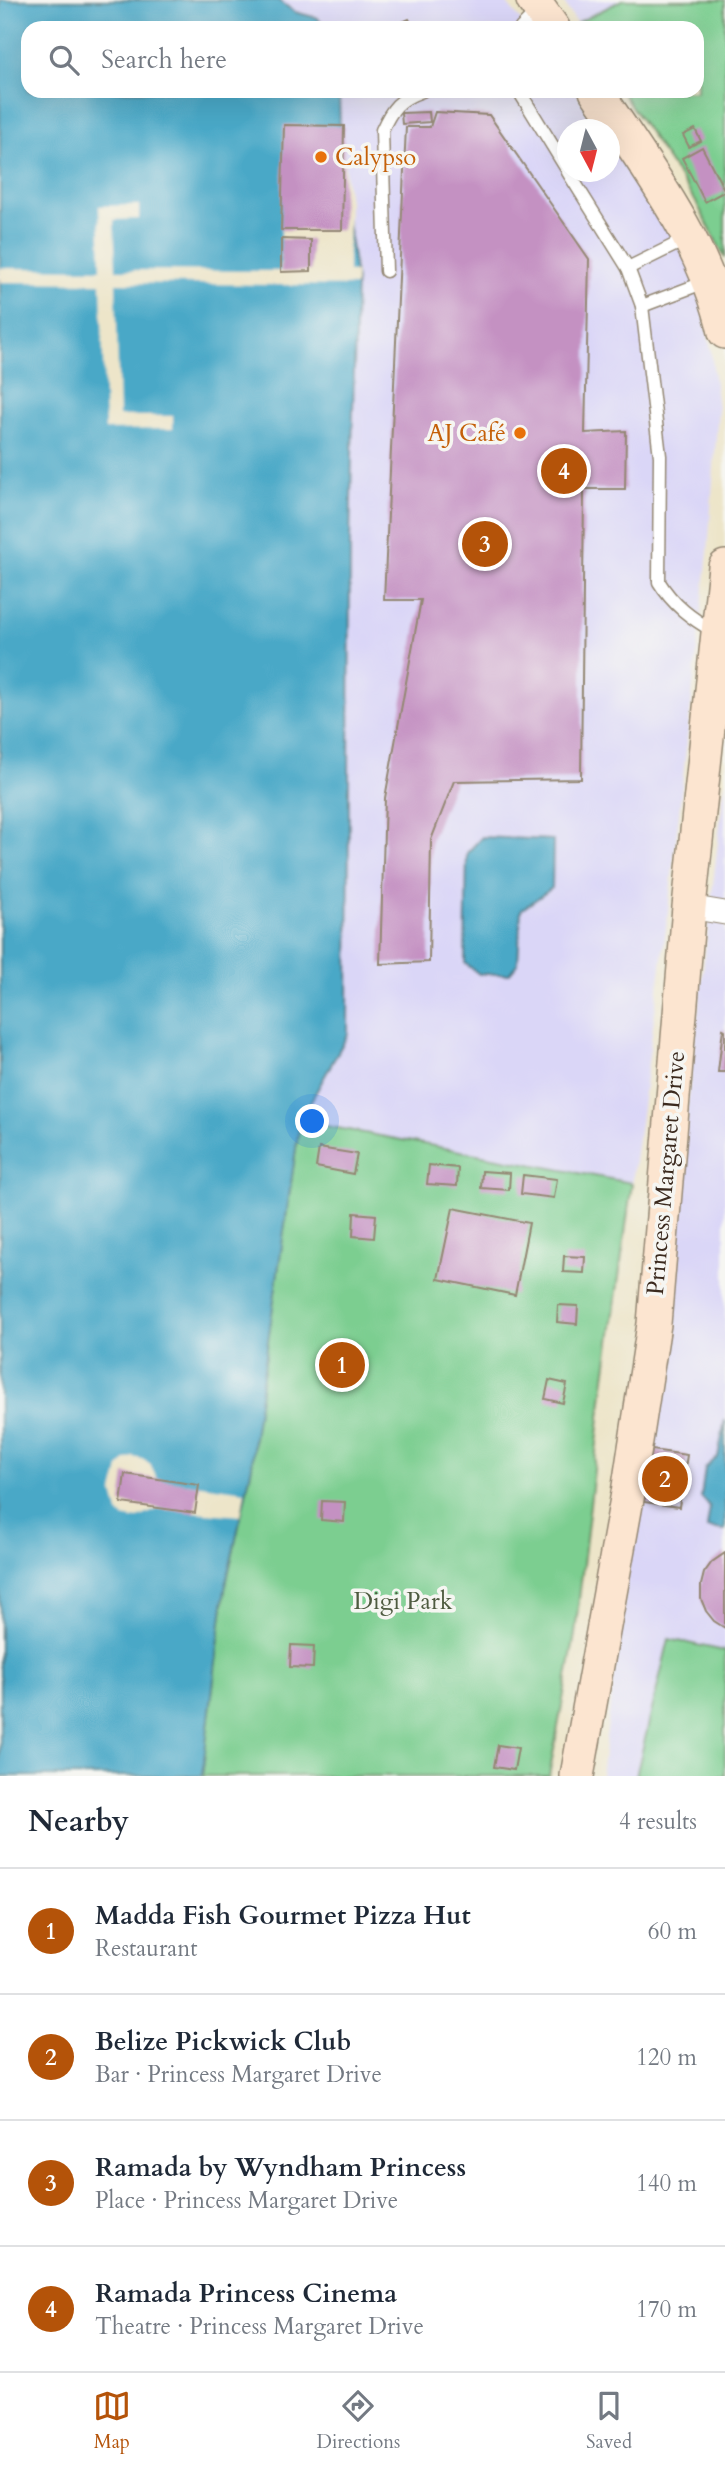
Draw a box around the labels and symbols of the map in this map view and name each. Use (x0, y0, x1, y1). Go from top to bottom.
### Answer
north arrow (557, 119, 620, 182)
place label: Calypso (335, 141, 416, 174)
marker: Calypso (313, 149, 329, 165)
place label: AJ Café (427, 417, 506, 450)
marker: AJ Café (512, 425, 528, 441)
pin: 4 (541, 445, 587, 497)
pin: 3 (462, 518, 508, 570)
street label: Princess Margaret Drive (639, 1050, 693, 1296)
your location (295, 1104, 329, 1138)
pin: 1 (319, 1339, 365, 1391)
pin: 2 (642, 1453, 688, 1505)
park label: Digi Park (353, 1585, 453, 1618)

